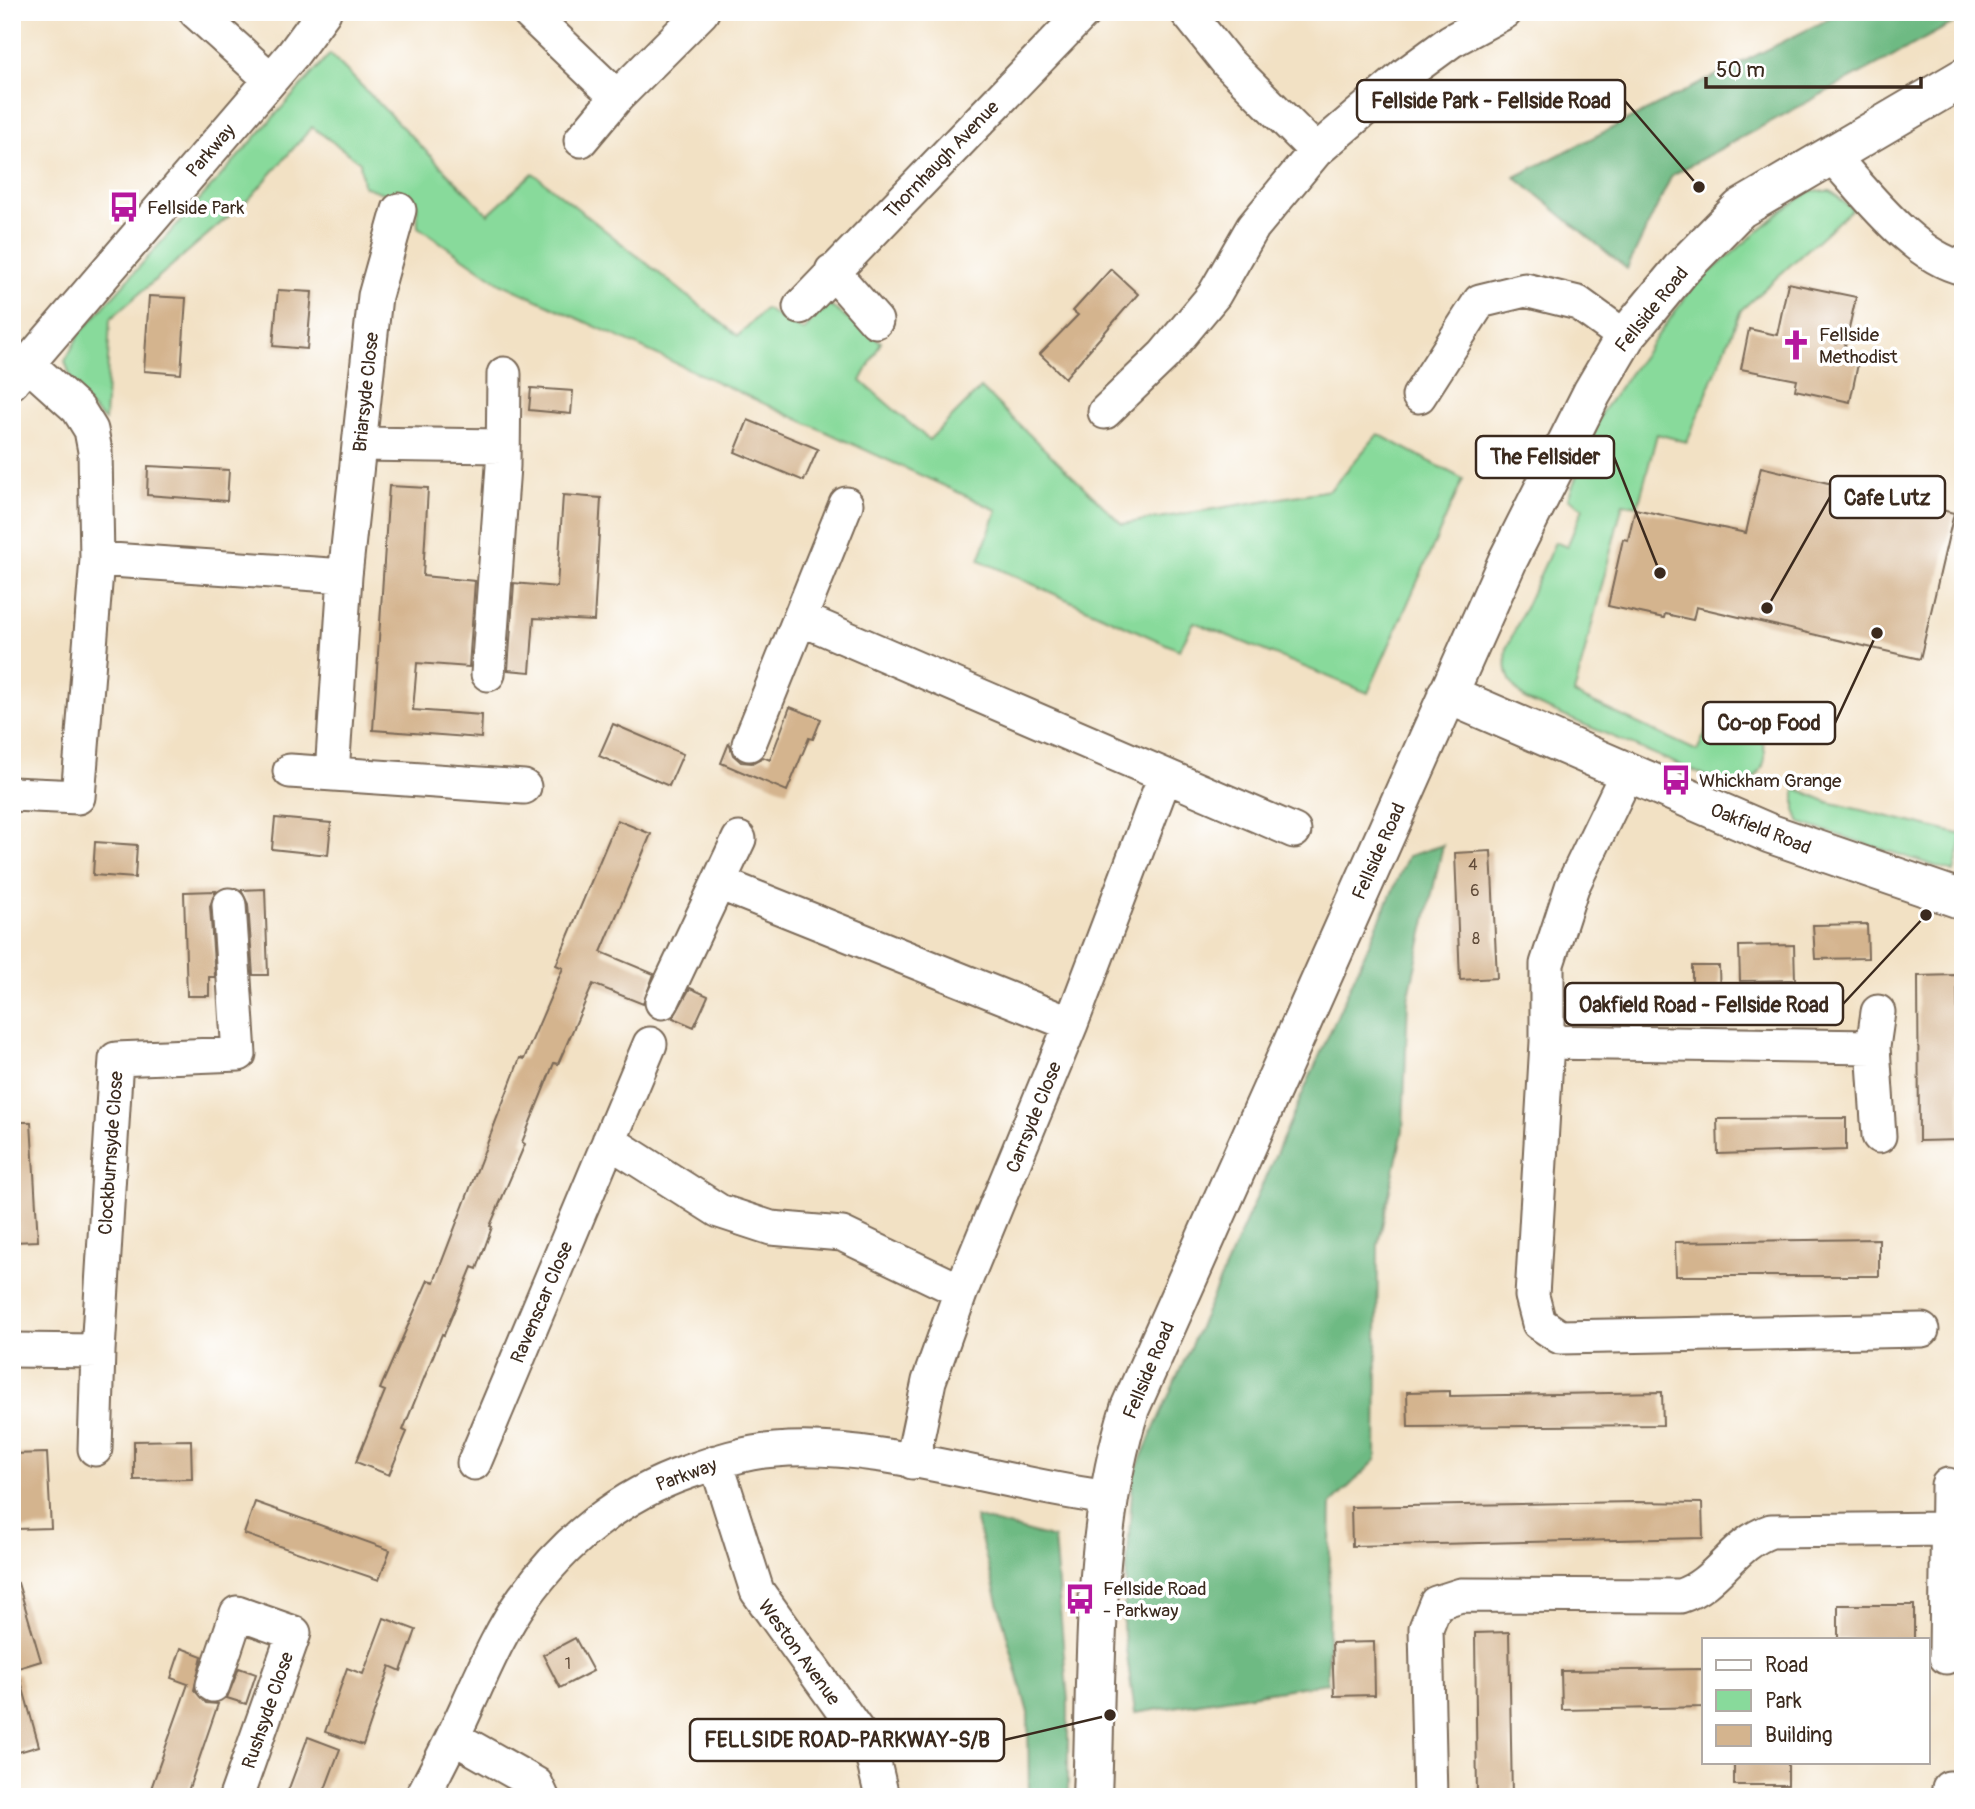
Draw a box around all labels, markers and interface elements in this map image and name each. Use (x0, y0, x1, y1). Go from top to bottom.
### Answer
scale bar (1706, 46, 1921, 90)
text: 50 m (1716, 57, 1765, 84)
callout: Fellside Park - Fellside Road (1357, 80, 1625, 122)
text: Fellside Park - Fellside Road (1371, 88, 1611, 115)
street label: Thornhaugh Avenue (879, 95, 1005, 224)
street label: Parkway (181, 119, 240, 182)
bus stop icon: Fellside Park (107, 190, 141, 224)
place label: Fellside Park (147, 196, 244, 220)
street label: Fellside Road (1610, 262, 1694, 357)
place label: Fellside Methodist (1819, 323, 1898, 369)
church icon: Fellside Methodist (1779, 328, 1813, 362)
street label: Briarsyde Close (348, 330, 384, 453)
callout: The Fellsider (1476, 436, 1614, 478)
text: The Fellsider (1489, 444, 1601, 471)
callout: Cafe Lutz (1830, 476, 1945, 518)
text: Cafe Lutz (1844, 485, 1930, 512)
callout: Co-op Food (1703, 702, 1835, 744)
text: Co-op Food (1717, 710, 1821, 737)
bus stop icon: Whickham Grange (1659, 763, 1693, 797)
place label: Whickham Grange (1699, 769, 1842, 793)
street label: Oakfield Road (1707, 798, 1815, 860)
street label: Fellside Road (1347, 799, 1411, 904)
house number: 4 (1468, 855, 1478, 875)
house number: 6 (1470, 881, 1480, 901)
house number: 8 (1472, 929, 1480, 949)
callout: Oakfield Road - Fellside Road (1565, 983, 1843, 1025)
text: Oakfield Road - Fellside Road (1579, 992, 1829, 1019)
street label: Carrsyde Close (1001, 1058, 1067, 1177)
street label: Clockburnsyde Close (93, 1070, 129, 1236)
street label: Ravenscar Close (505, 1237, 579, 1367)
street label: Fellside Road (1118, 1318, 1180, 1423)
street label: Parkway (653, 1453, 720, 1497)
place label: Fellside Road - Parkway (1103, 1577, 1207, 1623)
bus stop icon: Fellside Road - Parkway (1063, 1582, 1097, 1616)
street label: Weston Avenue (753, 1595, 846, 1711)
legend (1702, 1638, 1930, 1764)
street label: Rushsyde Close (237, 1648, 299, 1772)
text: Road (1765, 1652, 1809, 1679)
house number: 1 (565, 1654, 571, 1674)
text: Park (1765, 1688, 1802, 1715)
callout: FELLSIDE ROAD-PARKWAY-S/B (690, 1719, 1004, 1761)
text: Building (1765, 1722, 1832, 1749)
text: FELLSIDE ROAD-PARKWAY-S/B (704, 1727, 990, 1754)

